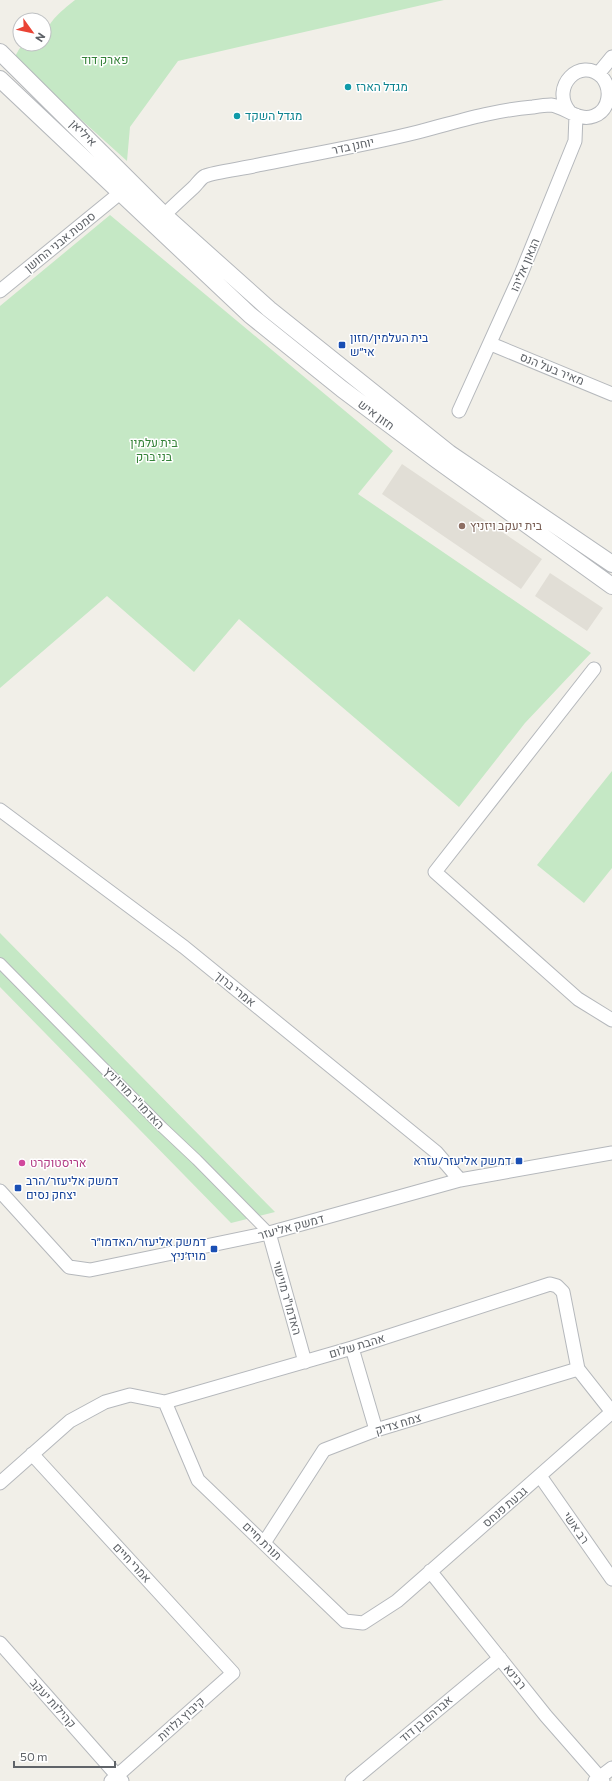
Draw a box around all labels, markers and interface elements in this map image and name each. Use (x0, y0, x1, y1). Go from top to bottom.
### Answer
north arrow (12, 12, 52, 52)
text: N (33, 31, 49, 45)
park label: פארק דוד (82, 52, 128, 66)
place label: מגדל הארז (356, 79, 408, 93)
marker: מגדל הארז (343, 82, 353, 92)
place label: מגדל השקד (245, 108, 302, 122)
marker: מגדל השקד (232, 111, 242, 121)
street label: איליאן (67, 116, 100, 149)
street label: יוחנן בדר (330, 134, 375, 156)
street label: סמטת אבני החושן (21, 208, 98, 274)
street label: הגאון אליהו (507, 236, 542, 293)
place label: בית העלמין/חזון אי״ש (350, 330, 429, 358)
marker: בית העלמין/חזון אי״ש (337, 340, 347, 350)
street label: מאיר בעל הנס (518, 349, 586, 387)
street label: חזון איש (356, 396, 397, 432)
park label: בית עלמין בני ברק (130, 435, 178, 463)
place label: בית יעקב ויזניץ (470, 518, 543, 532)
marker: בית יעקב ויזניץ (457, 521, 467, 531)
street label: אמרי ברוך (212, 967, 259, 1009)
street label: האדמו"ר מויז'ניץ (102, 1063, 168, 1131)
place label: דמשק אליעזר/עזרא (413, 1153, 511, 1167)
place label: אריסטוקרט (30, 1155, 87, 1169)
marker: דמשק אליעזר/עזרא (514, 1156, 524, 1166)
marker: אריסטוקרט (17, 1158, 27, 1168)
place label: דמשק אליעזר/הרב יצחק נסים (26, 1173, 118, 1201)
marker: דמשק אליעזר/הרב יצחק נסים (13, 1183, 23, 1193)
street label: דמשק אליעזר (256, 1211, 325, 1242)
place label: דמשק אליעזר/האדמו״ר מויז׳ניץ (91, 1234, 206, 1262)
marker: דמשק אליעזר/האדמו״ר מויז׳ניץ (209, 1244, 219, 1254)
street label: האדמו"ר מוישוי (271, 1259, 305, 1336)
street label: אהבת שלום (327, 1330, 387, 1360)
street label: צמח צדיק (373, 1409, 423, 1437)
street label: גבעת פנחס (479, 1483, 530, 1529)
street label: רב אשי (561, 1509, 593, 1546)
street label: תורת חיים (240, 1518, 285, 1562)
street label: אמרי חיים (111, 1540, 155, 1585)
street label: רבינא (502, 1661, 530, 1692)
street label: קהילות יעקב (28, 1675, 80, 1730)
street label: אברהם בן דוד (396, 1692, 455, 1744)
street label: קיבוץ גלויות (154, 1693, 207, 1743)
scale bar (14, 1743, 115, 1769)
text: 50 m (20, 1749, 48, 1763)

